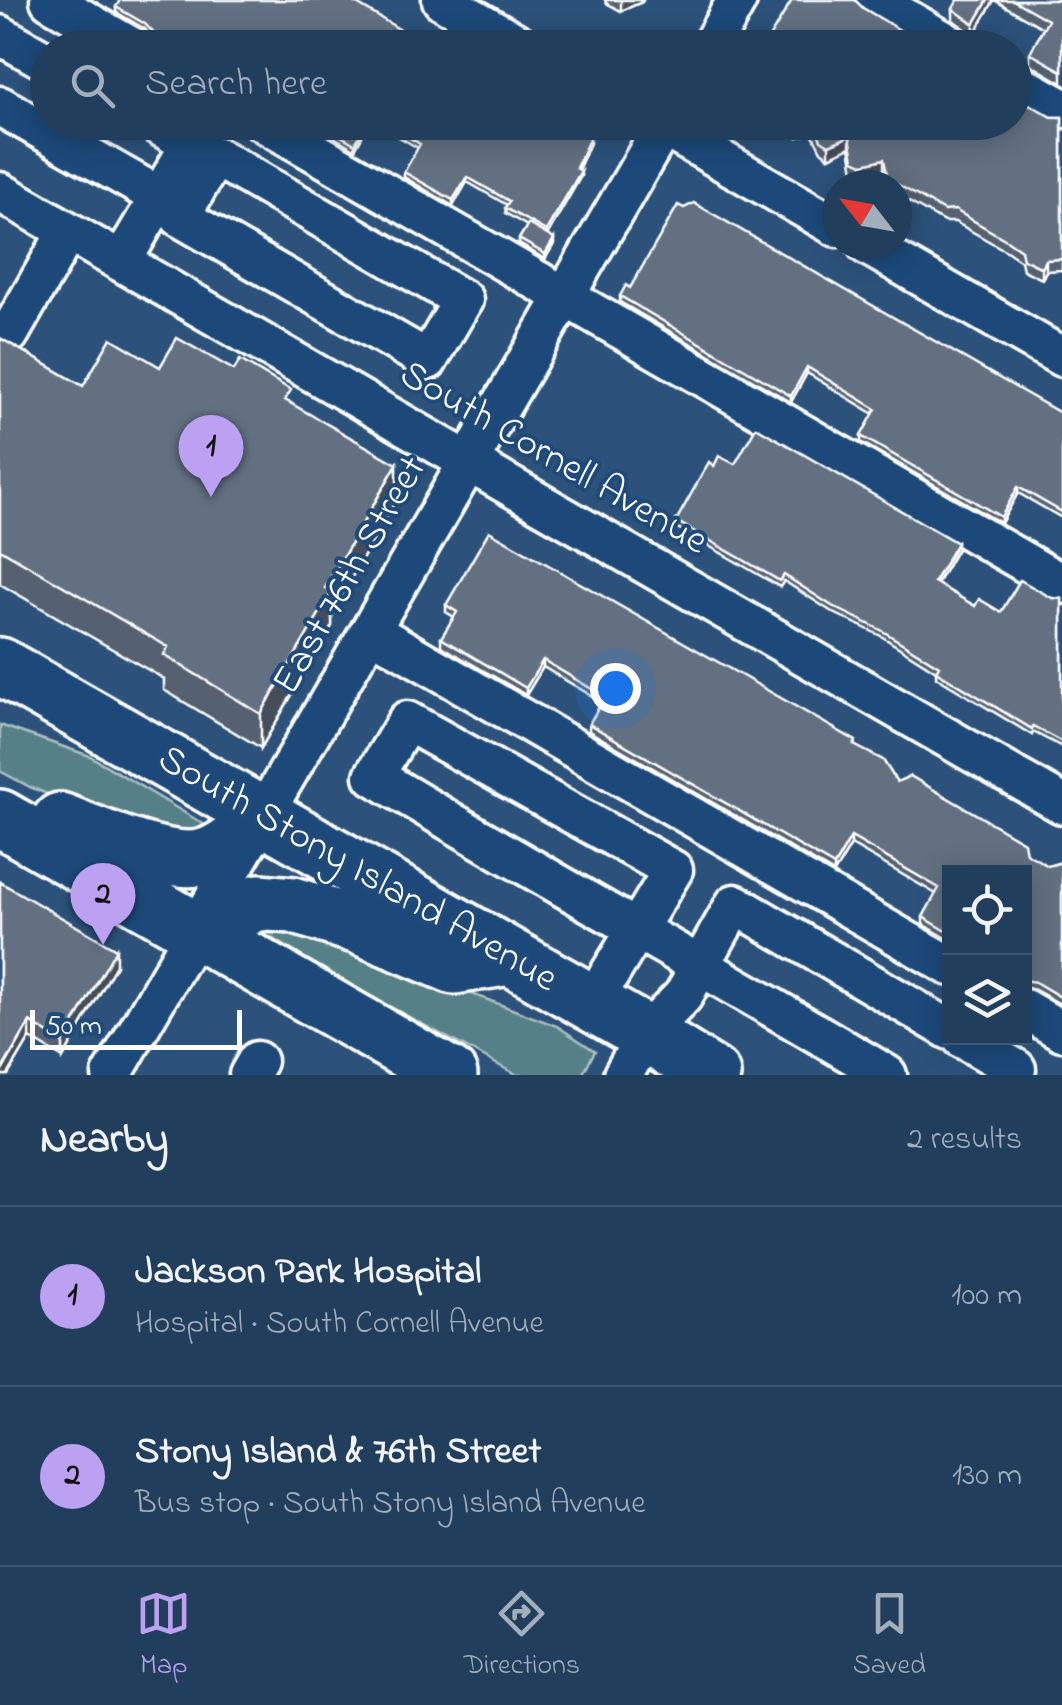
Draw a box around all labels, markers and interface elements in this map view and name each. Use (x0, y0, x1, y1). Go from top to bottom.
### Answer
search box (30, 30, 1032, 140)
text: Search here (145, 57, 327, 113)
icon: search (65, 58, 120, 113)
north arrow (822, 170, 912, 260)
street label: South Cornell Avenue (388, 347, 718, 571)
pin: 1 (178, 414, 244, 497)
street label: East 76th Street (259, 446, 443, 706)
your location (590, 663, 641, 714)
street label: South Stony Island Avenue (146, 731, 568, 1009)
pin: 2 (70, 862, 136, 945)
map controls (942, 865, 1032, 1045)
button: locate (942, 865, 1032, 955)
button: layers (942, 955, 1032, 1045)
scale bar (30, 1005, 242, 1050)
text: 50 m (45, 1007, 102, 1048)
text: Nearby (40, 1110, 168, 1171)
text: 2 results (907, 1117, 1022, 1164)
text: Jackson Park Hospital (135, 1245, 481, 1301)
text: 1 (67, 1273, 78, 1320)
text: 100 m (951, 1273, 1022, 1320)
text: Hospital · South Cornell Avenue (135, 1301, 544, 1348)
text: Stony Island & 76th Street (135, 1425, 541, 1481)
text: 2 (65, 1453, 80, 1500)
text: 130 m (952, 1453, 1022, 1500)
text: Bus stop · South Stony Island Avenue (135, 1481, 646, 1528)
tab: Map (136, 1586, 191, 1687)
tab: Directions (464, 1586, 580, 1687)
tab: Saved (853, 1586, 926, 1687)

